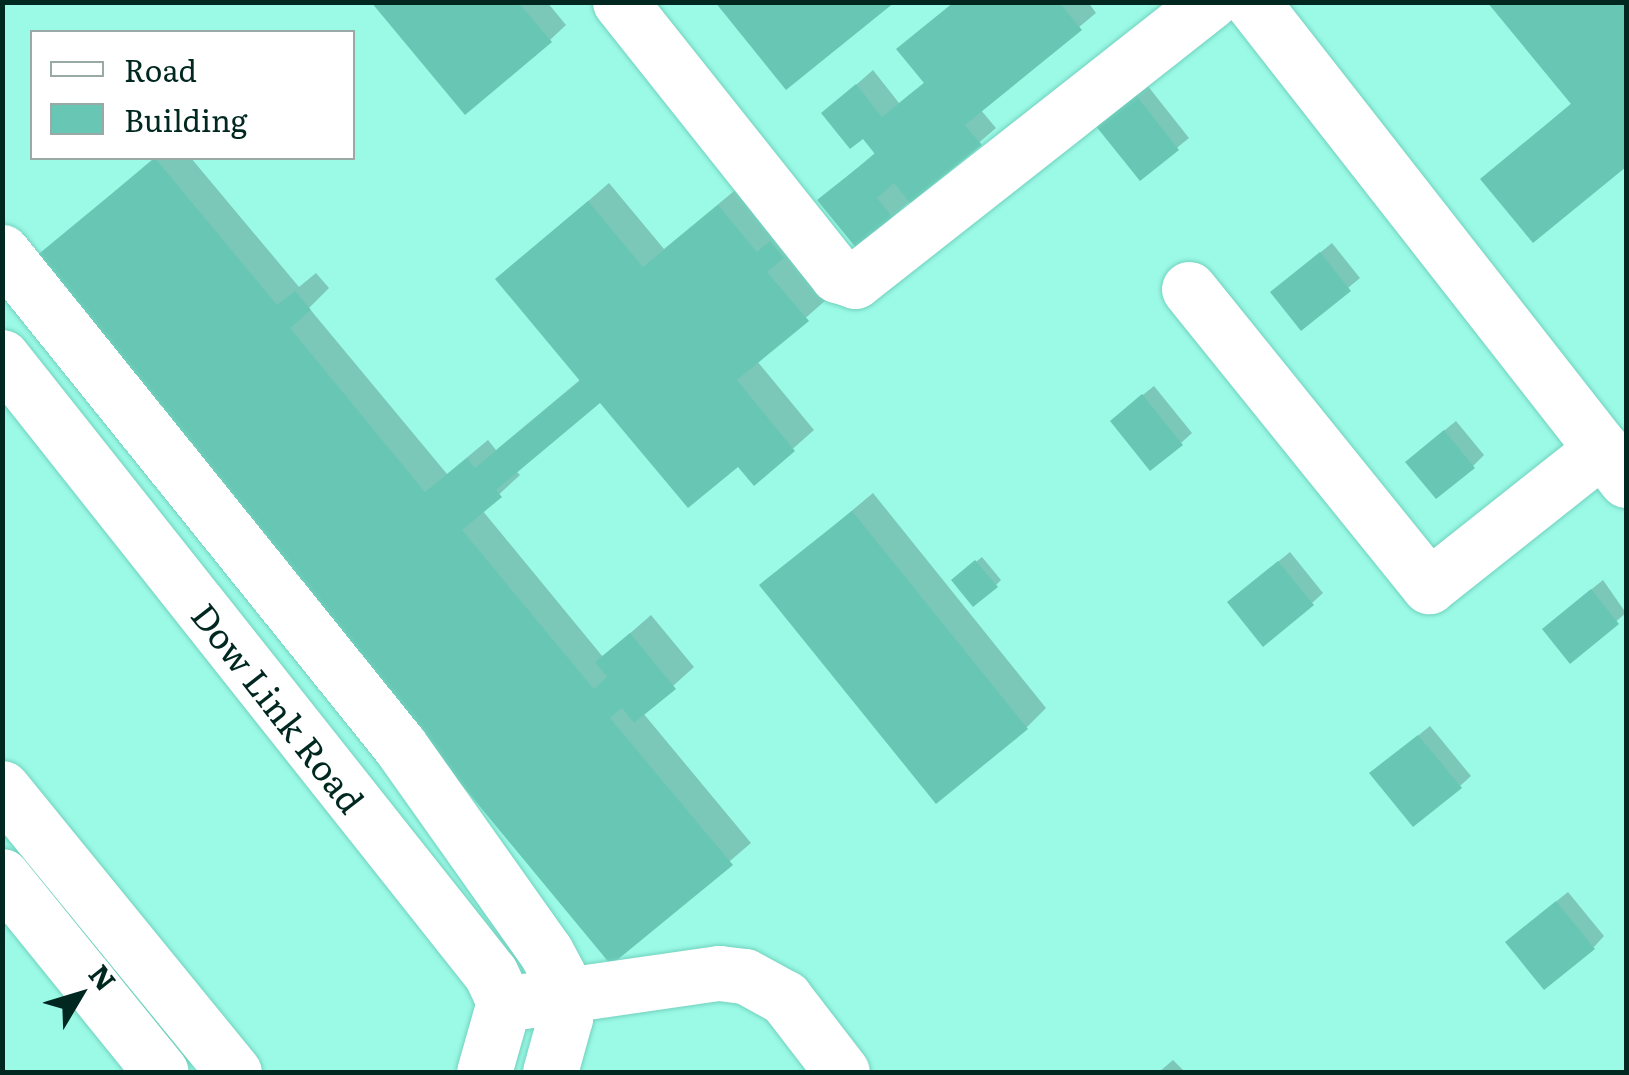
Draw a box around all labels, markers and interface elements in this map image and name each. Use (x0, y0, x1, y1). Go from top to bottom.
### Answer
legend (30, 30, 355, 160)
text: Road (124, 47, 197, 91)
text: Building (124, 97, 248, 141)
street label: Dow Link Road (184, 594, 374, 820)
north arrow (30, 945, 130, 1045)
text: N (80, 954, 127, 999)

